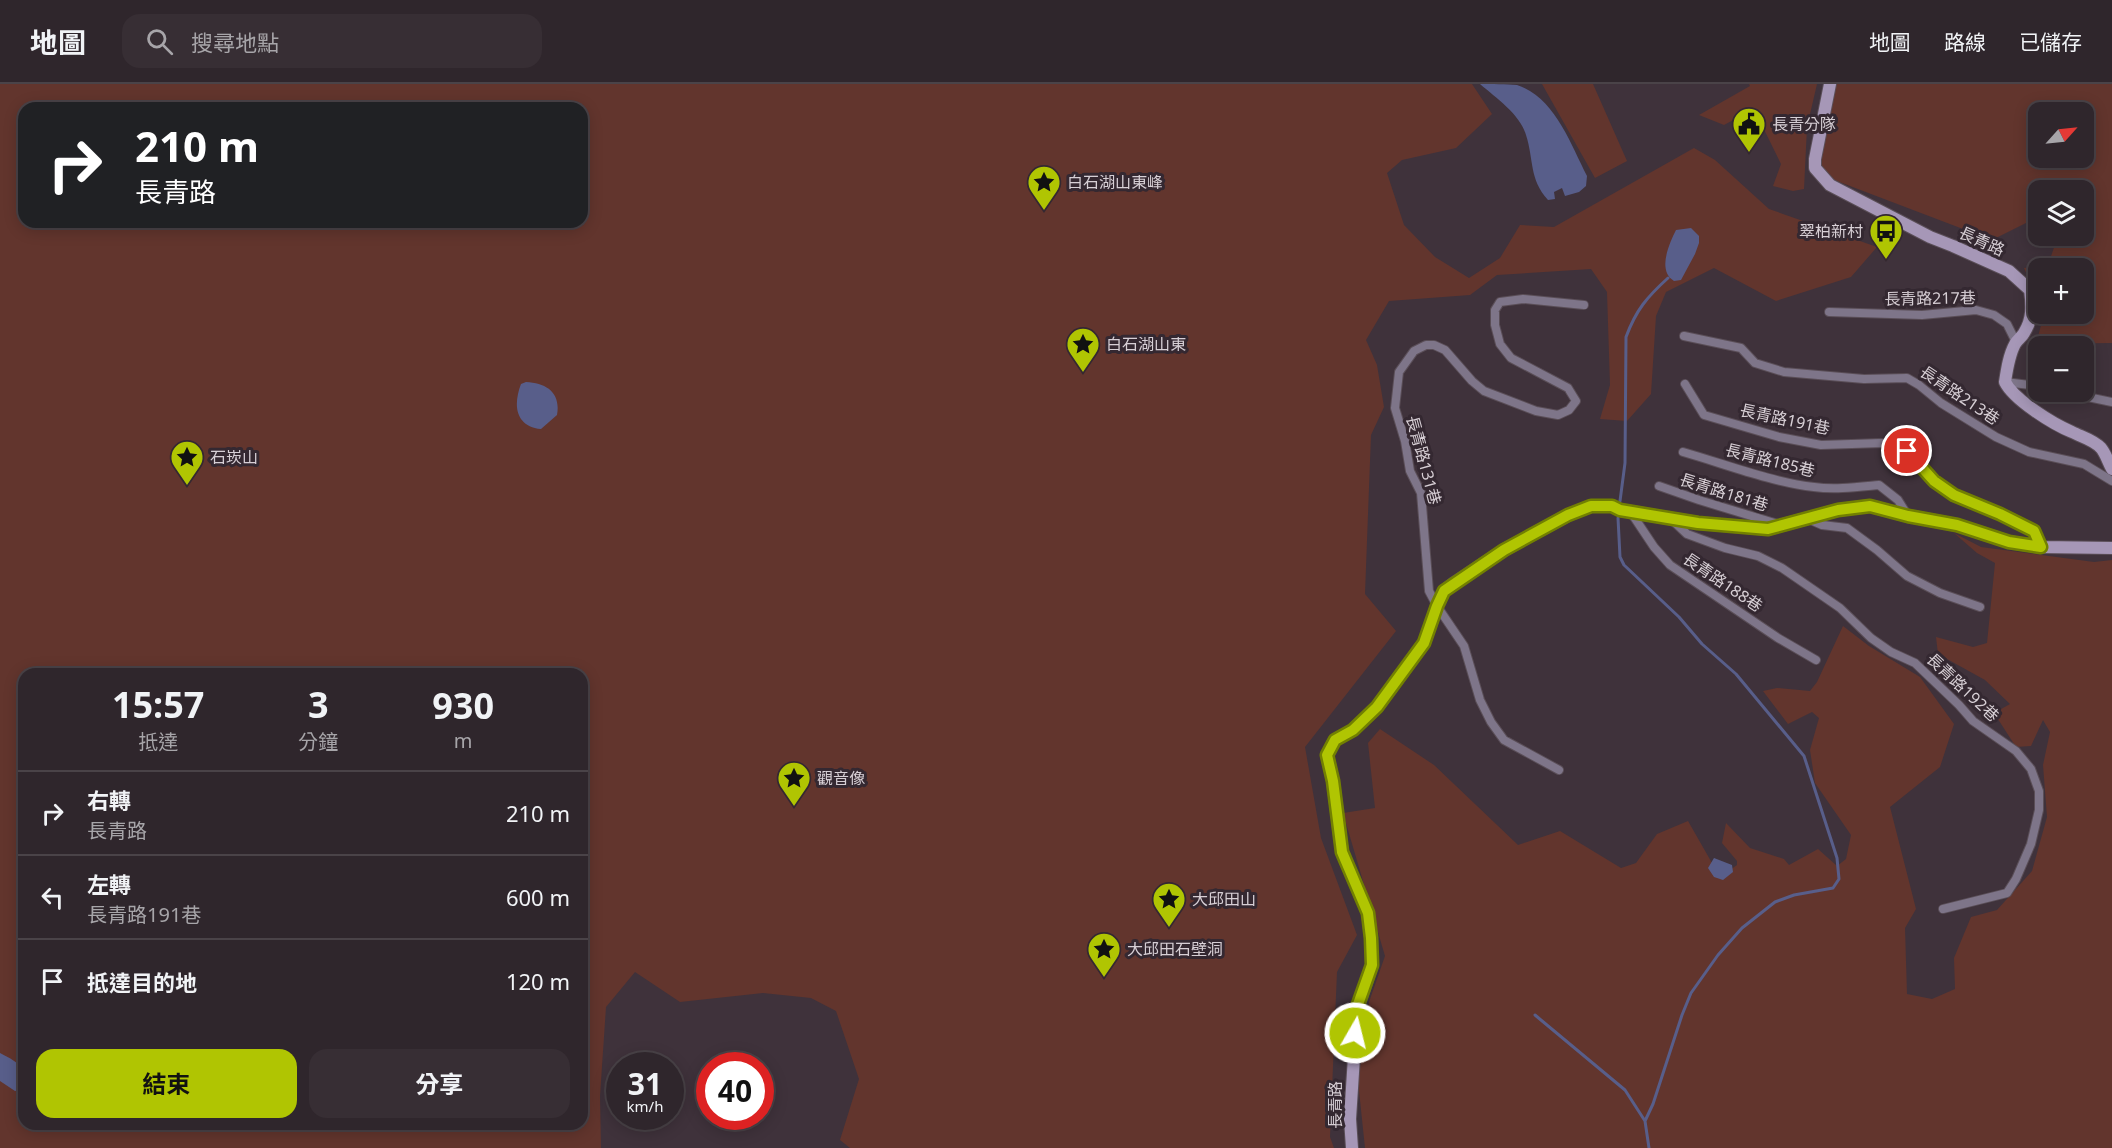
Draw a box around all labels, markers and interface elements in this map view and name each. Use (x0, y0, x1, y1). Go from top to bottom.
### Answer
search box (122, 14, 542, 68)
text: 地圖 (30, 23, 86, 61)
icon: search (143, 25, 176, 58)
text: 搜尋地點 (191, 27, 279, 57)
text: 地圖 (1869, 28, 1911, 56)
text: 路線 (1944, 28, 1986, 56)
text: 已儲存 (2019, 28, 2082, 56)
north arrow (2028, 102, 2094, 168)
map controls (2028, 102, 2094, 402)
public building icon: 長青分隊 (1731, 106, 1767, 153)
place label: 長青分隊 (1772, 113, 1836, 135)
text: 210 m (135, 117, 259, 174)
icon: right (36, 126, 114, 204)
place icon: 白石湖山東峰 (1026, 164, 1062, 211)
place label: 白石湖山東峰 (1067, 171, 1163, 193)
text: 長青路 (135, 173, 216, 210)
button: layers (2028, 180, 2094, 246)
bus stop icon: 翠柏新村 (1868, 213, 1904, 260)
place label: 翠柏新村 (1799, 220, 1863, 242)
street label: 長青路 (1956, 221, 2008, 261)
button: + (2028, 258, 2094, 324)
street label: 長青路217巷 (1884, 286, 1976, 310)
place icon: 白石湖山東 (1065, 326, 1101, 373)
place label: 白石湖山東 (1106, 333, 1186, 355)
button: − (2028, 336, 2094, 402)
street label: 長青路213巷 (1916, 360, 2004, 430)
street label: 長青路191巷 (1738, 399, 1832, 439)
street label: 長青路131巷 (1402, 413, 1446, 507)
pin (1881, 425, 1932, 476)
icon: arrive (1890, 434, 1923, 467)
street label: 長青路185巷 (1723, 438, 1817, 482)
place icon: 石崁山 (169, 439, 205, 486)
place label: 石崁山 (210, 446, 258, 468)
street label: 長青路181巷 (1677, 468, 1771, 516)
street label: 長青路188巷 (1679, 547, 1767, 617)
street label: 長青路192巷 (1922, 648, 2004, 726)
text: 15:57 (112, 680, 204, 729)
text: 3 (308, 680, 329, 729)
text: 930 (432, 681, 494, 730)
text: m (454, 727, 472, 754)
text: 抵達 (138, 728, 178, 755)
text: 分鐘 (298, 728, 338, 755)
place icon: 觀音像 (776, 760, 812, 807)
place label: 觀音像 (817, 767, 865, 789)
text: 右轉 (87, 785, 131, 815)
icon: right (36, 797, 69, 830)
text: 210 m (506, 798, 570, 828)
text: 長青路 (87, 817, 147, 844)
text: 左轉 (87, 869, 131, 899)
icon: left (36, 881, 69, 914)
place icon: 大邱田山 (1151, 881, 1187, 928)
text: 600 m (506, 882, 570, 912)
place label: 大邱田山 (1192, 888, 1256, 910)
text: 長青路191巷 (87, 901, 201, 928)
place icon: 大邱田石壁洞 (1086, 931, 1122, 978)
place label: 大邱田石壁洞 (1127, 938, 1223, 960)
icon: arrive (36, 965, 69, 998)
text: 120 m (506, 966, 570, 996)
text: 抵達目的地 (87, 967, 197, 997)
position arrow (1323, 1001, 1387, 1065)
button: 結束 (36, 1049, 297, 1118)
button: 分享 (309, 1049, 570, 1118)
speed limit sign: 40 (696, 1052, 774, 1130)
text: 31 (628, 1063, 662, 1104)
street label: 長青路 (1324, 1081, 1346, 1129)
text: km/h (627, 1096, 663, 1116)

